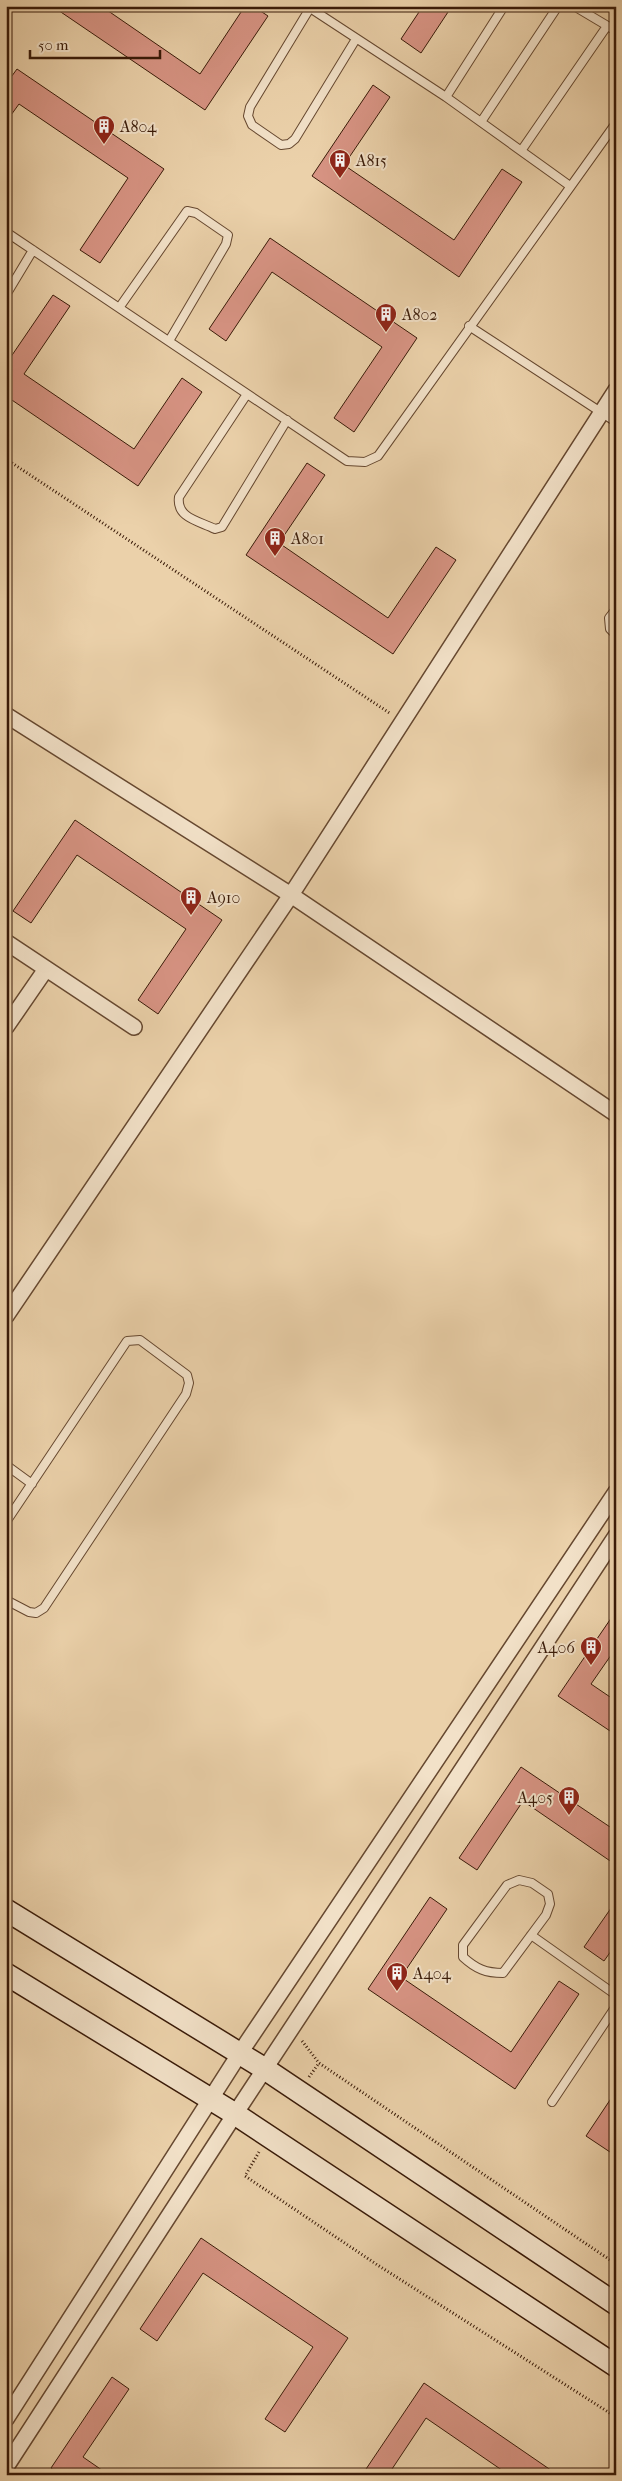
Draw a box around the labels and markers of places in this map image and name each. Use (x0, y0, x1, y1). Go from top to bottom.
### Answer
building icon: A804 (92, 114, 116, 145)
place label: A804 (119, 117, 157, 136)
building icon: A815 (328, 148, 352, 179)
place label: A815 (355, 151, 387, 170)
building icon: A802 (374, 302, 398, 333)
place label: A802 (401, 305, 437, 324)
building icon: A801 (263, 526, 287, 557)
place label: A801 (290, 529, 324, 548)
building icon: A910 (179, 885, 203, 916)
place label: A910 (206, 888, 240, 907)
building icon: A406 (579, 1635, 603, 1666)
place label: A406 (537, 1638, 575, 1657)
building icon: A405 (557, 1785, 581, 1816)
place label: A405 (516, 1788, 553, 1807)
building icon: A404 (385, 1961, 409, 1992)
place label: A404 (412, 1964, 451, 1983)

